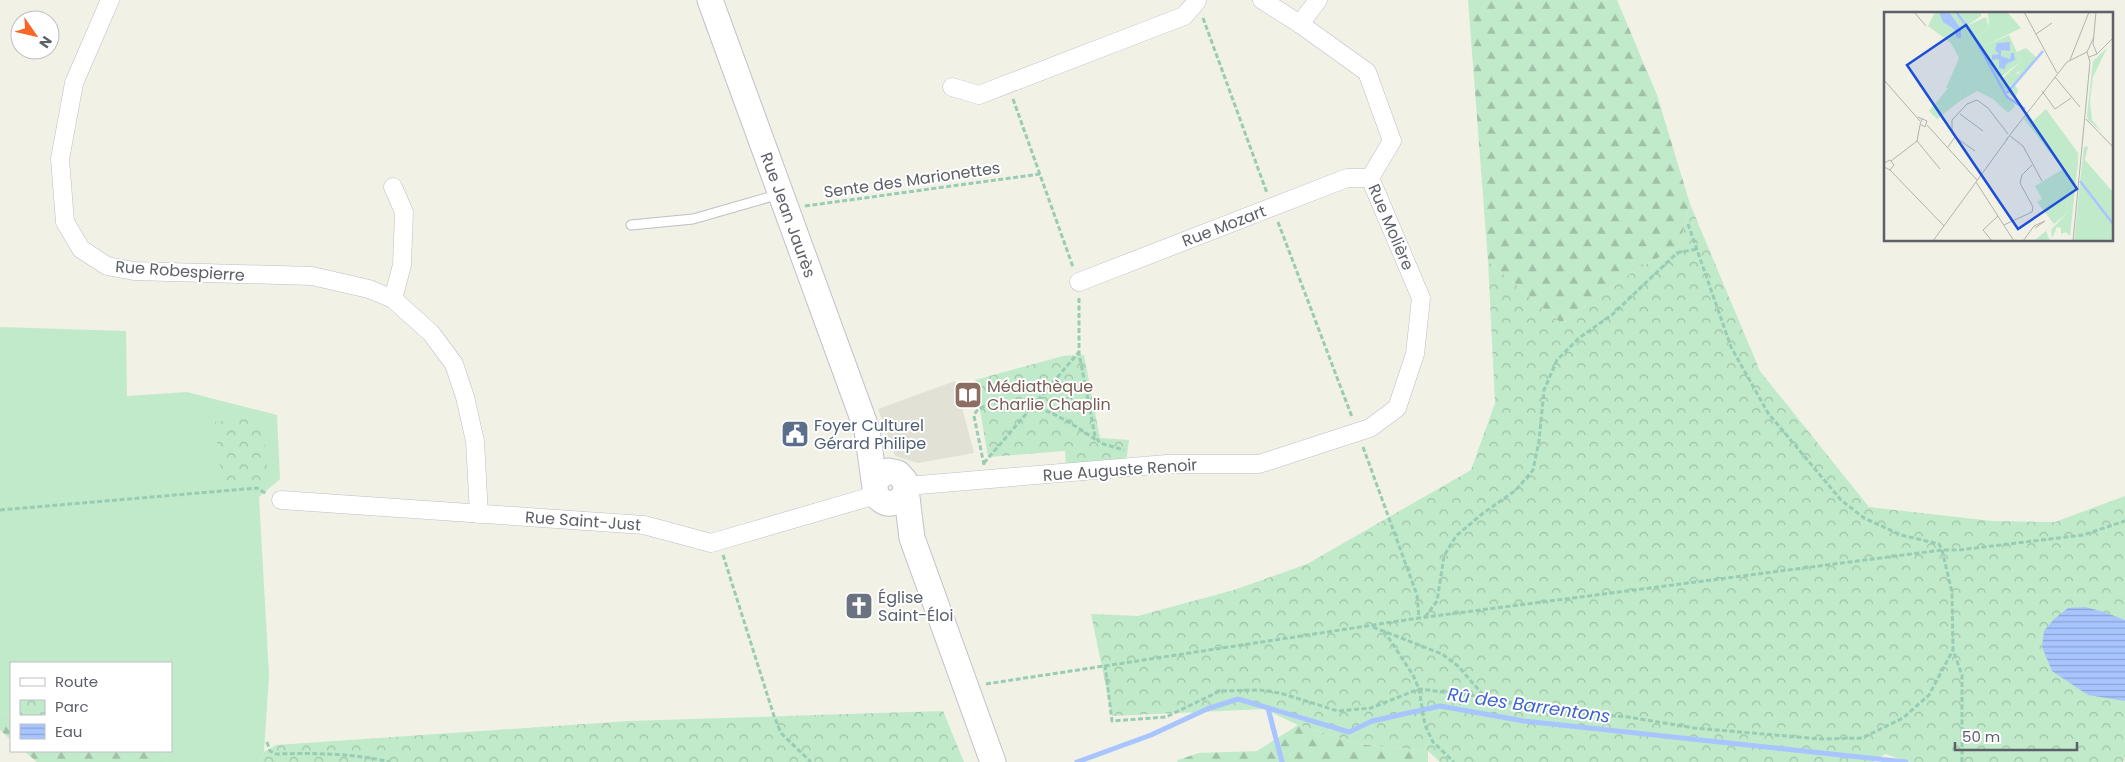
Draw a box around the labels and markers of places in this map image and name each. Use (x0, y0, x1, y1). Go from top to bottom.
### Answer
place label: Médiathèque Charlie Chaplin (987, 375, 1111, 416)
library icon: Médiathèque Charlie Chaplin (953, 380, 983, 410)
place label: Foyer Culturel Gérard Philipe (814, 414, 926, 455)
public building icon: Foyer Culturel Gérard Philipe (780, 419, 810, 449)
place label: Église Saint-Éloi (878, 586, 953, 627)
church icon: Église Saint-Éloi (844, 591, 874, 621)

